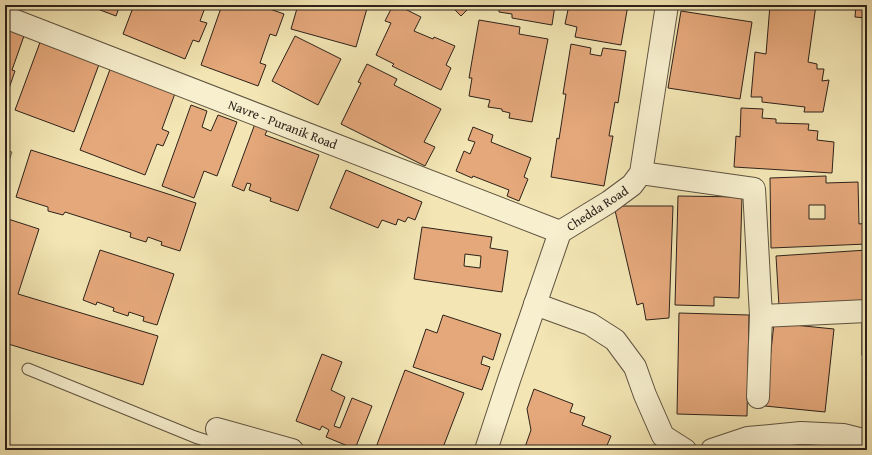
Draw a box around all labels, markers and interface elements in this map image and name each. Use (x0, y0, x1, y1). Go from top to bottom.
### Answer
street label: Navre - Puranik Road (226, 95, 340, 154)
street label: Chedda Road (563, 181, 632, 236)

